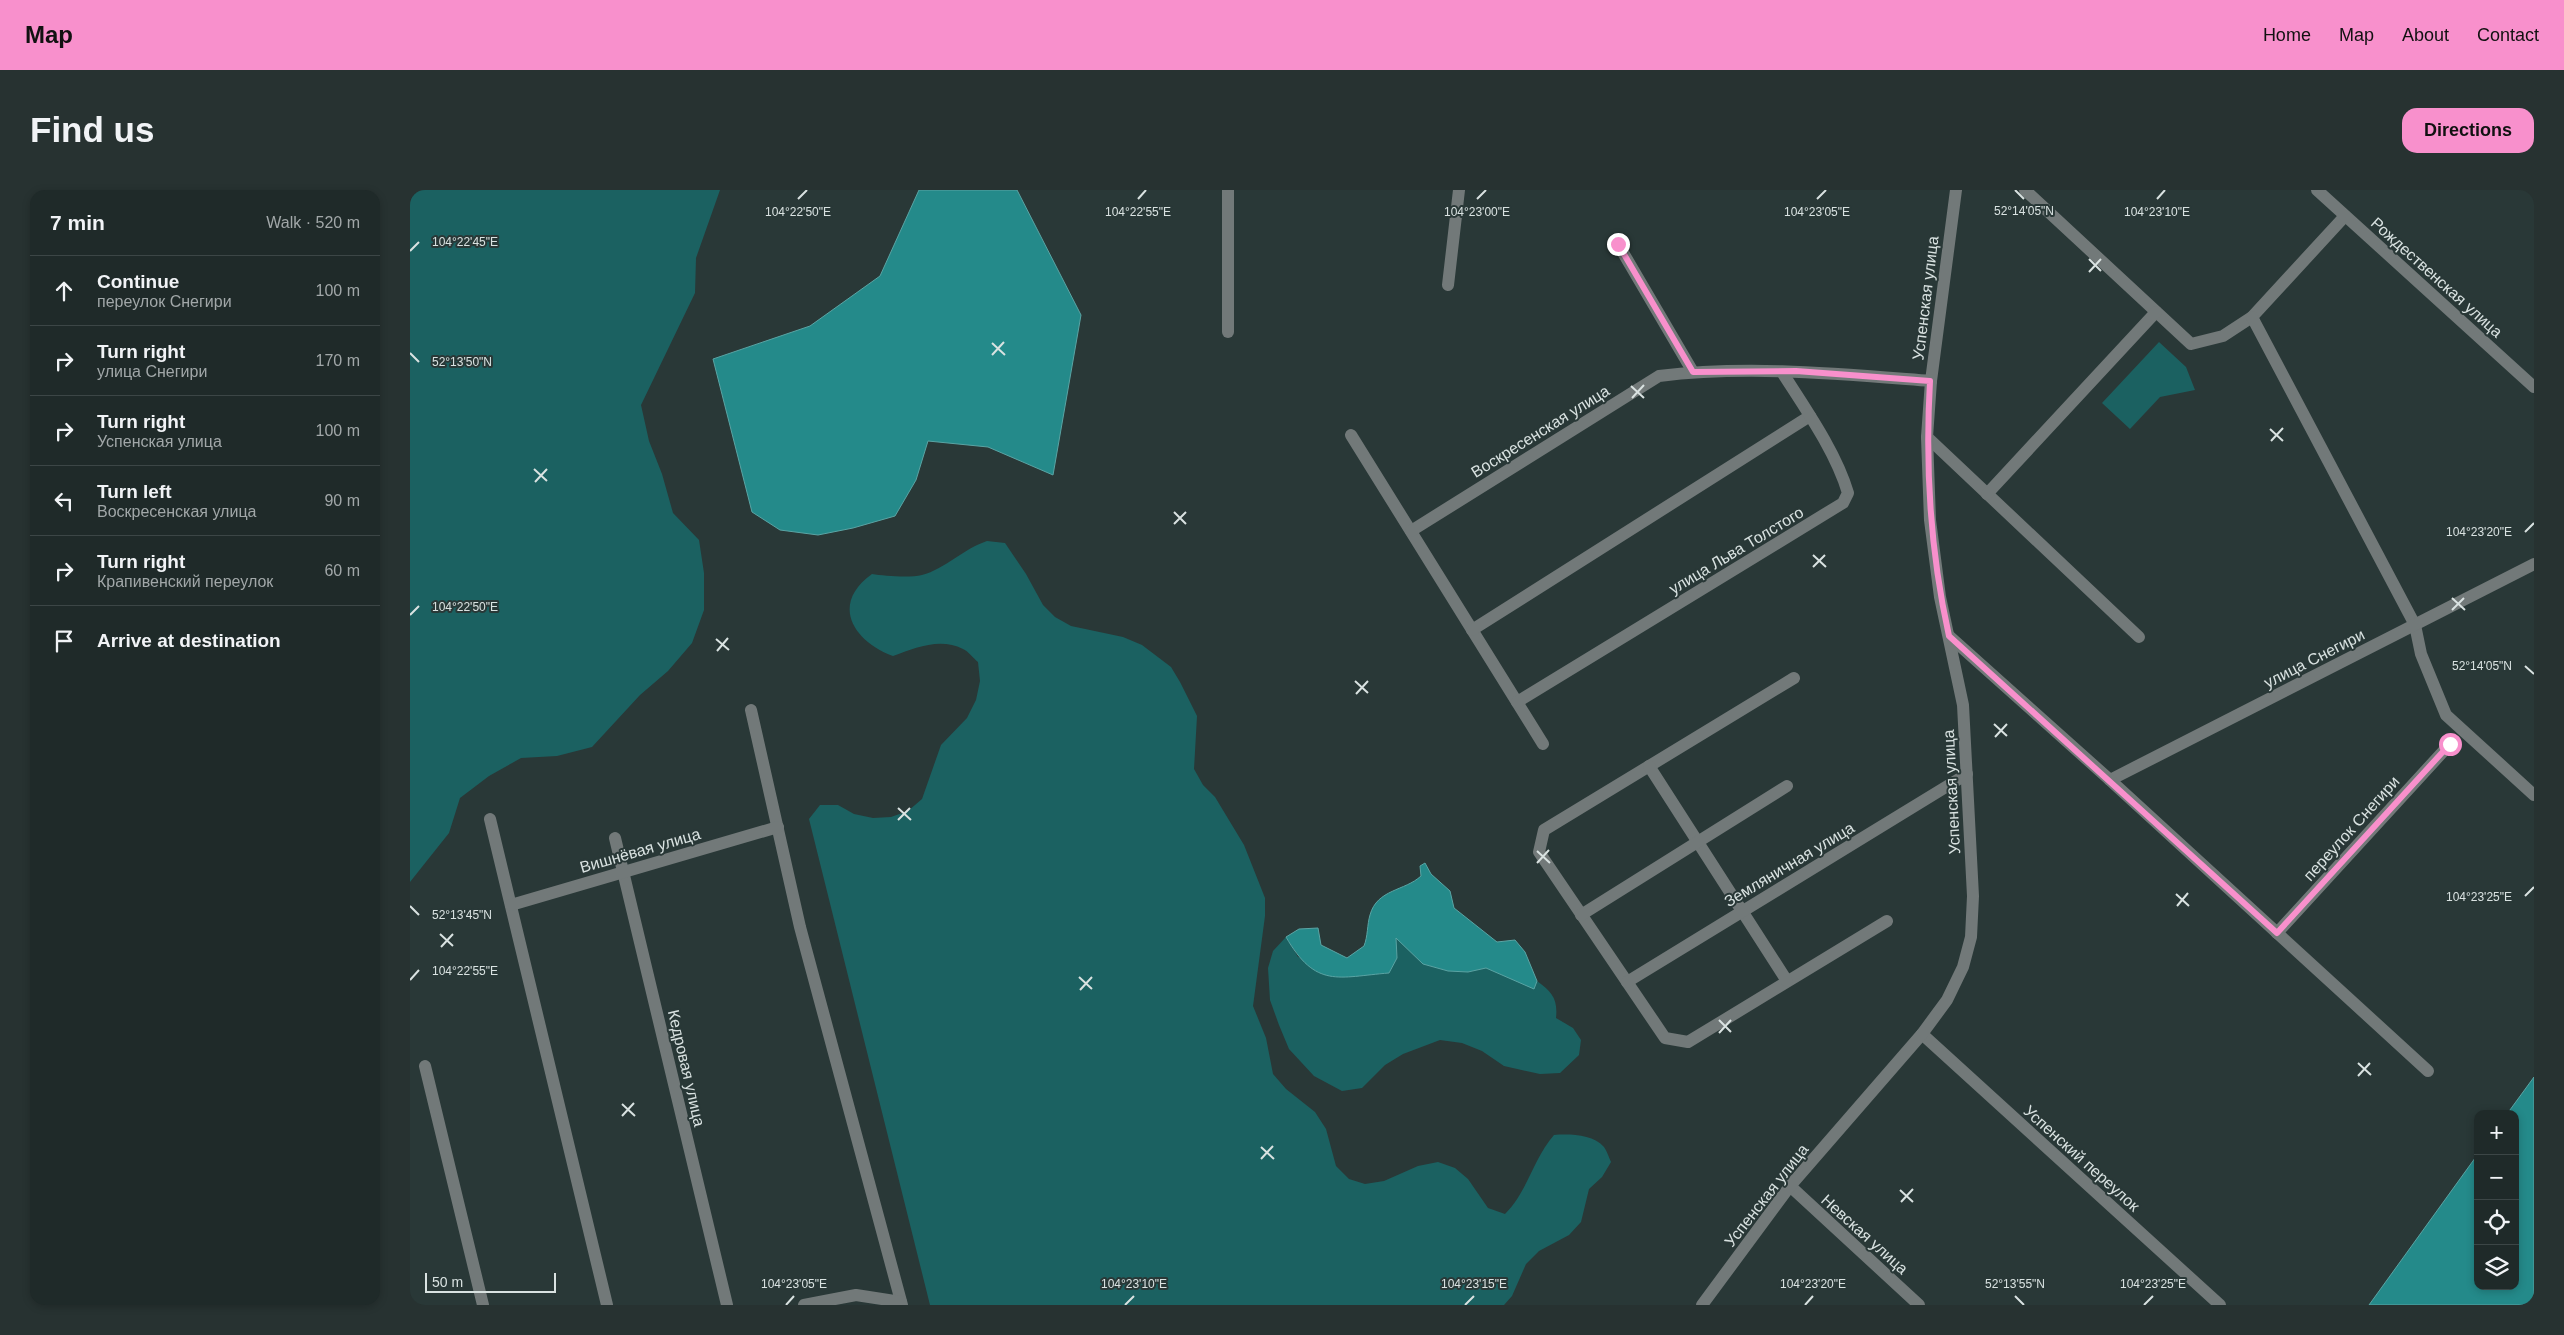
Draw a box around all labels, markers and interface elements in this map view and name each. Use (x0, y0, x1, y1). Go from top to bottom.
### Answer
text: Map (25, 21, 73, 48)
text: Home (2263, 25, 2311, 45)
text: Map (2339, 25, 2374, 45)
text: About (2402, 25, 2449, 45)
text: Contact (2477, 25, 2539, 45)
button: Directions (2402, 108, 2534, 153)
text: Find us (30, 110, 154, 149)
text: 52°14'05"N (1994, 204, 2054, 218)
text: 104°22'50"E (765, 205, 831, 219)
text: 104°22'55"E (1105, 205, 1171, 219)
text: 104°23'00"E (1444, 205, 1510, 219)
text: 104°23'05"E (1784, 205, 1850, 219)
text: 104°23'10"E (2124, 205, 2190, 219)
text: 7 min (50, 211, 105, 234)
text: Walk · 520 m (266, 214, 360, 231)
street label: Рождественская улица (2368, 214, 2506, 341)
route end (1607, 233, 1630, 256)
text: 104°22'45"E (432, 235, 498, 249)
street label: Успенская улица (1909, 235, 1942, 361)
text: Continue (97, 271, 179, 292)
icon: ahead (50, 277, 78, 305)
text: 100 m (316, 282, 360, 299)
text: переулок Снегири (97, 293, 232, 310)
text: Turn right (97, 341, 185, 362)
icon: right (50, 347, 78, 375)
text: 170 m (316, 352, 360, 369)
text: 52°13'50"N (432, 355, 492, 369)
text: улица Снегири (97, 363, 207, 380)
street label: Воскресенская улица (1468, 382, 1612, 481)
text: Turn right (97, 411, 185, 432)
icon: right (50, 417, 78, 445)
text: 100 m (316, 422, 360, 439)
text: Успенская улица (97, 433, 222, 450)
text: Turn left (97, 481, 172, 502)
icon: left (50, 487, 78, 515)
text: 90 m (324, 492, 360, 509)
text: Воскресенская улица (97, 503, 256, 520)
street label: улица Льва Толстого (1666, 503, 1807, 597)
text: 104°23'20"E (2446, 525, 2512, 539)
text: Turn right (97, 551, 185, 572)
icon: right (50, 557, 78, 585)
text: 60 m (324, 562, 360, 579)
text: Крапивенский переулок (97, 573, 273, 590)
text: 104°22'50"E (432, 600, 498, 614)
street label: улица Снегири (2261, 626, 2367, 691)
icon: arrive (50, 627, 78, 655)
text: Arrive at destination (97, 630, 281, 651)
text: 52°14'05"N (2452, 659, 2512, 673)
street label: Успенская улица (1940, 729, 1963, 855)
route start (2439, 733, 2462, 756)
street label: переулок Снегири (2300, 773, 2403, 884)
street label: Земляничная улица (1721, 819, 1857, 910)
street label: Вишнёвая улица (578, 825, 702, 876)
text: 104°23'25"E (2446, 890, 2512, 904)
text: 52°13'45"N (432, 908, 492, 922)
text: 104°22'55"E (432, 964, 498, 978)
street label: Кедровая улица (665, 1008, 708, 1128)
street label: Успенский переулок (2021, 1102, 2143, 1215)
map controls (2474, 1110, 2519, 1290)
button: + (2474, 1110, 2519, 1155)
street label: Успенская улица (1721, 1141, 1812, 1250)
button: − (2474, 1155, 2519, 1200)
street label: Невская улица (1818, 1191, 1911, 1278)
button: locate (2474, 1200, 2519, 1245)
button: layers (2474, 1245, 2519, 1290)
scale bar (425, 1270, 556, 1293)
text: 50 m (432, 1274, 463, 1290)
text: 104°23'05"E (761, 1277, 827, 1291)
text: 104°23'10"E (1101, 1277, 1167, 1291)
text: 104°23'15"E (1441, 1277, 1507, 1291)
text: 104°23'20"E (1780, 1277, 1846, 1291)
text: 52°13'55"N (1985, 1277, 2045, 1291)
text: 104°23'25"E (2120, 1277, 2186, 1291)

